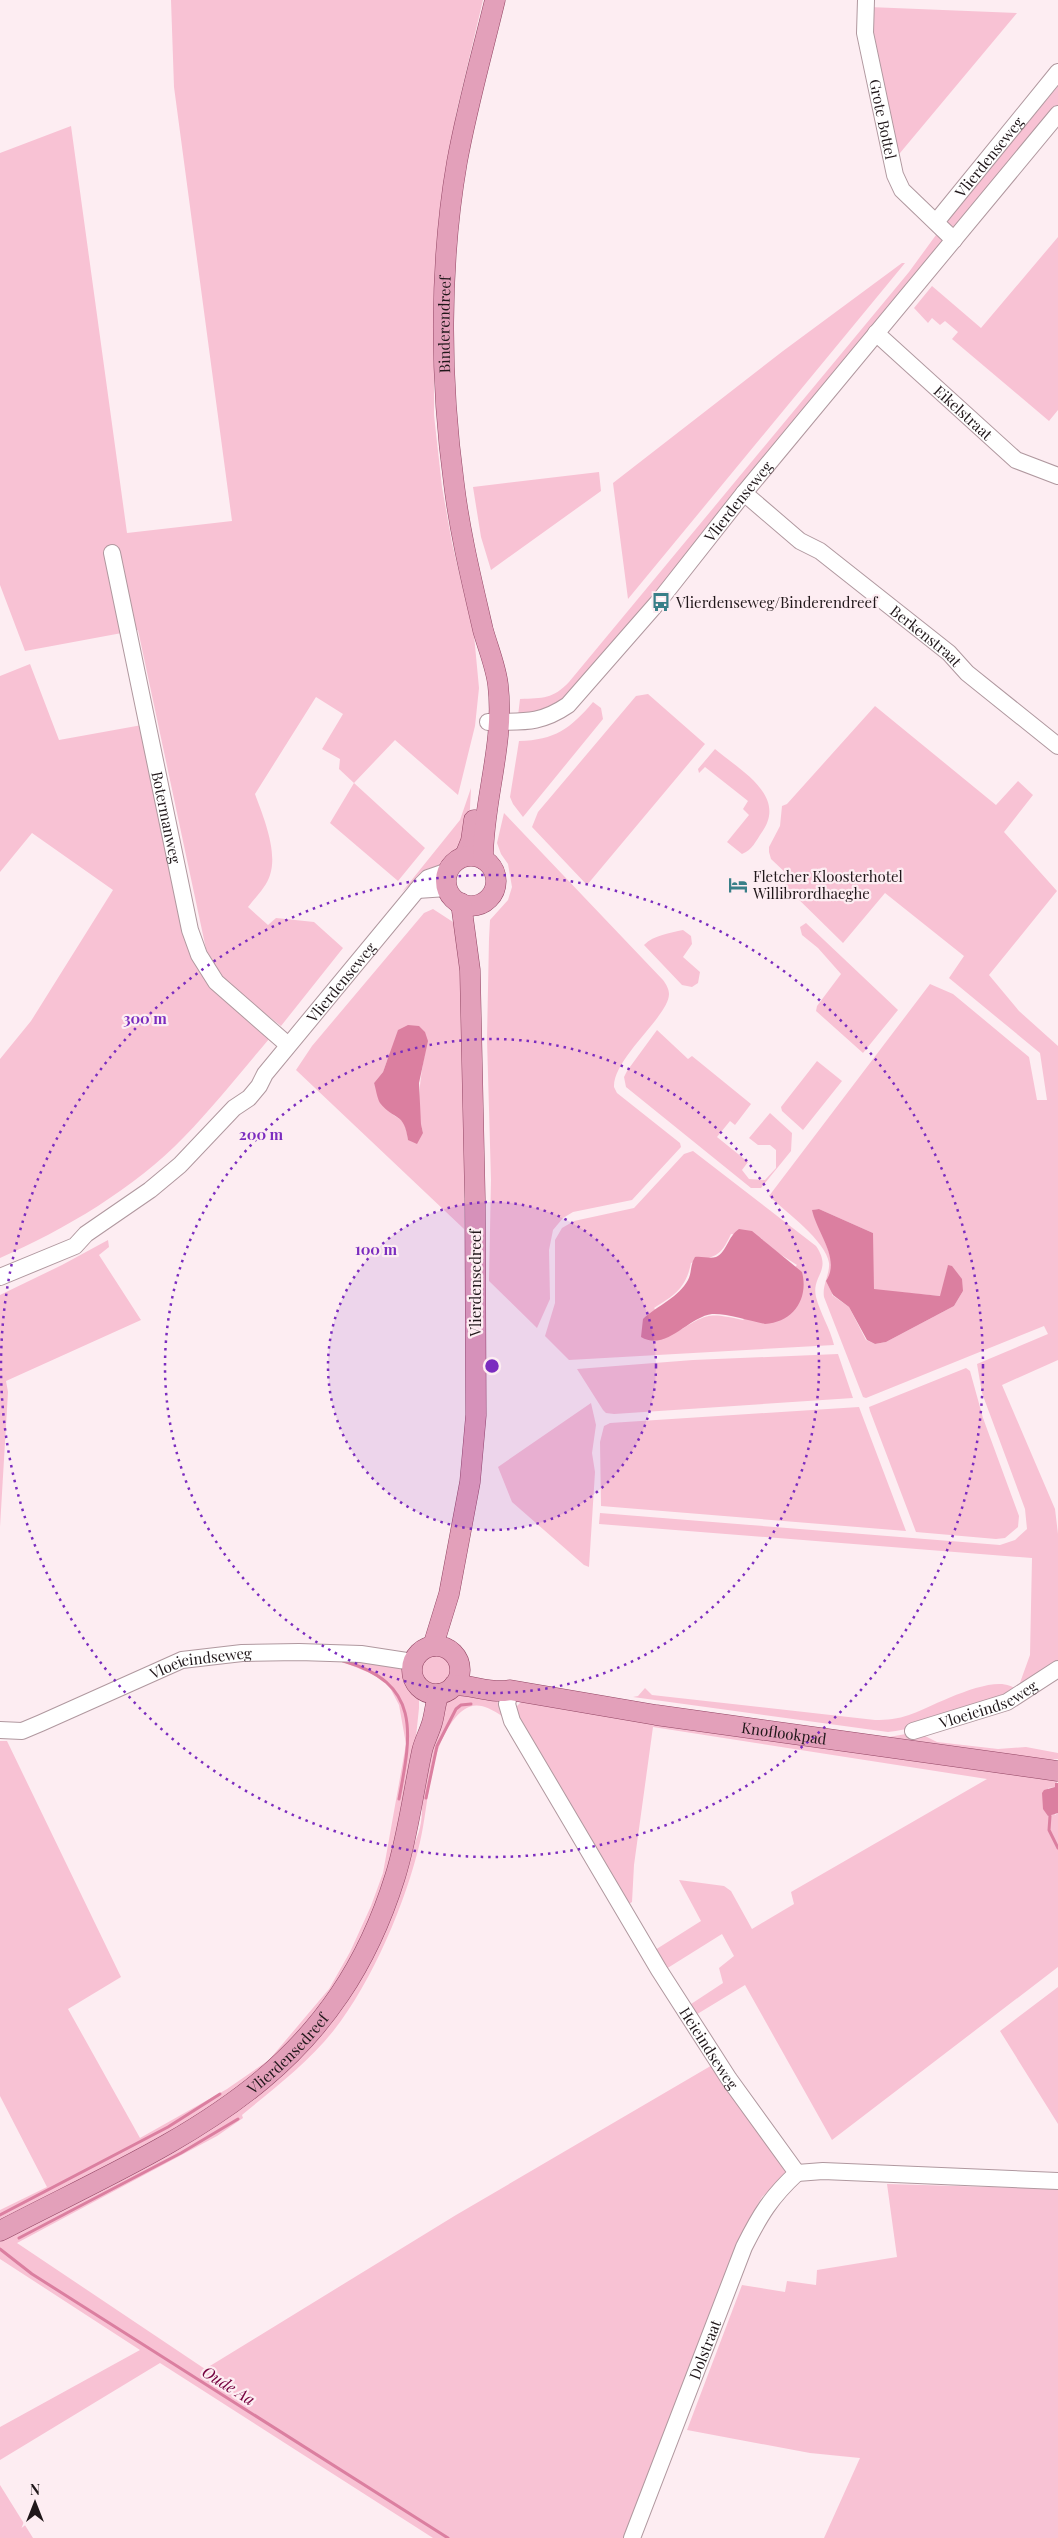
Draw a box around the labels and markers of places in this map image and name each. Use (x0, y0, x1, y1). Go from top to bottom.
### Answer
bus stop icon: Vlierdenseweg/Binderendreef (650, 591, 672, 613)
place label: Vlierdenseweg/Binderendreef (675, 592, 878, 612)
place label: Fletcher Kloosterhotel Willibrordhaeghe (752, 866, 903, 903)
hotel icon: Fletcher Kloosterhotel Willibrordhaeghe (727, 874, 749, 896)
centre of rings (483, 1357, 501, 1375)

